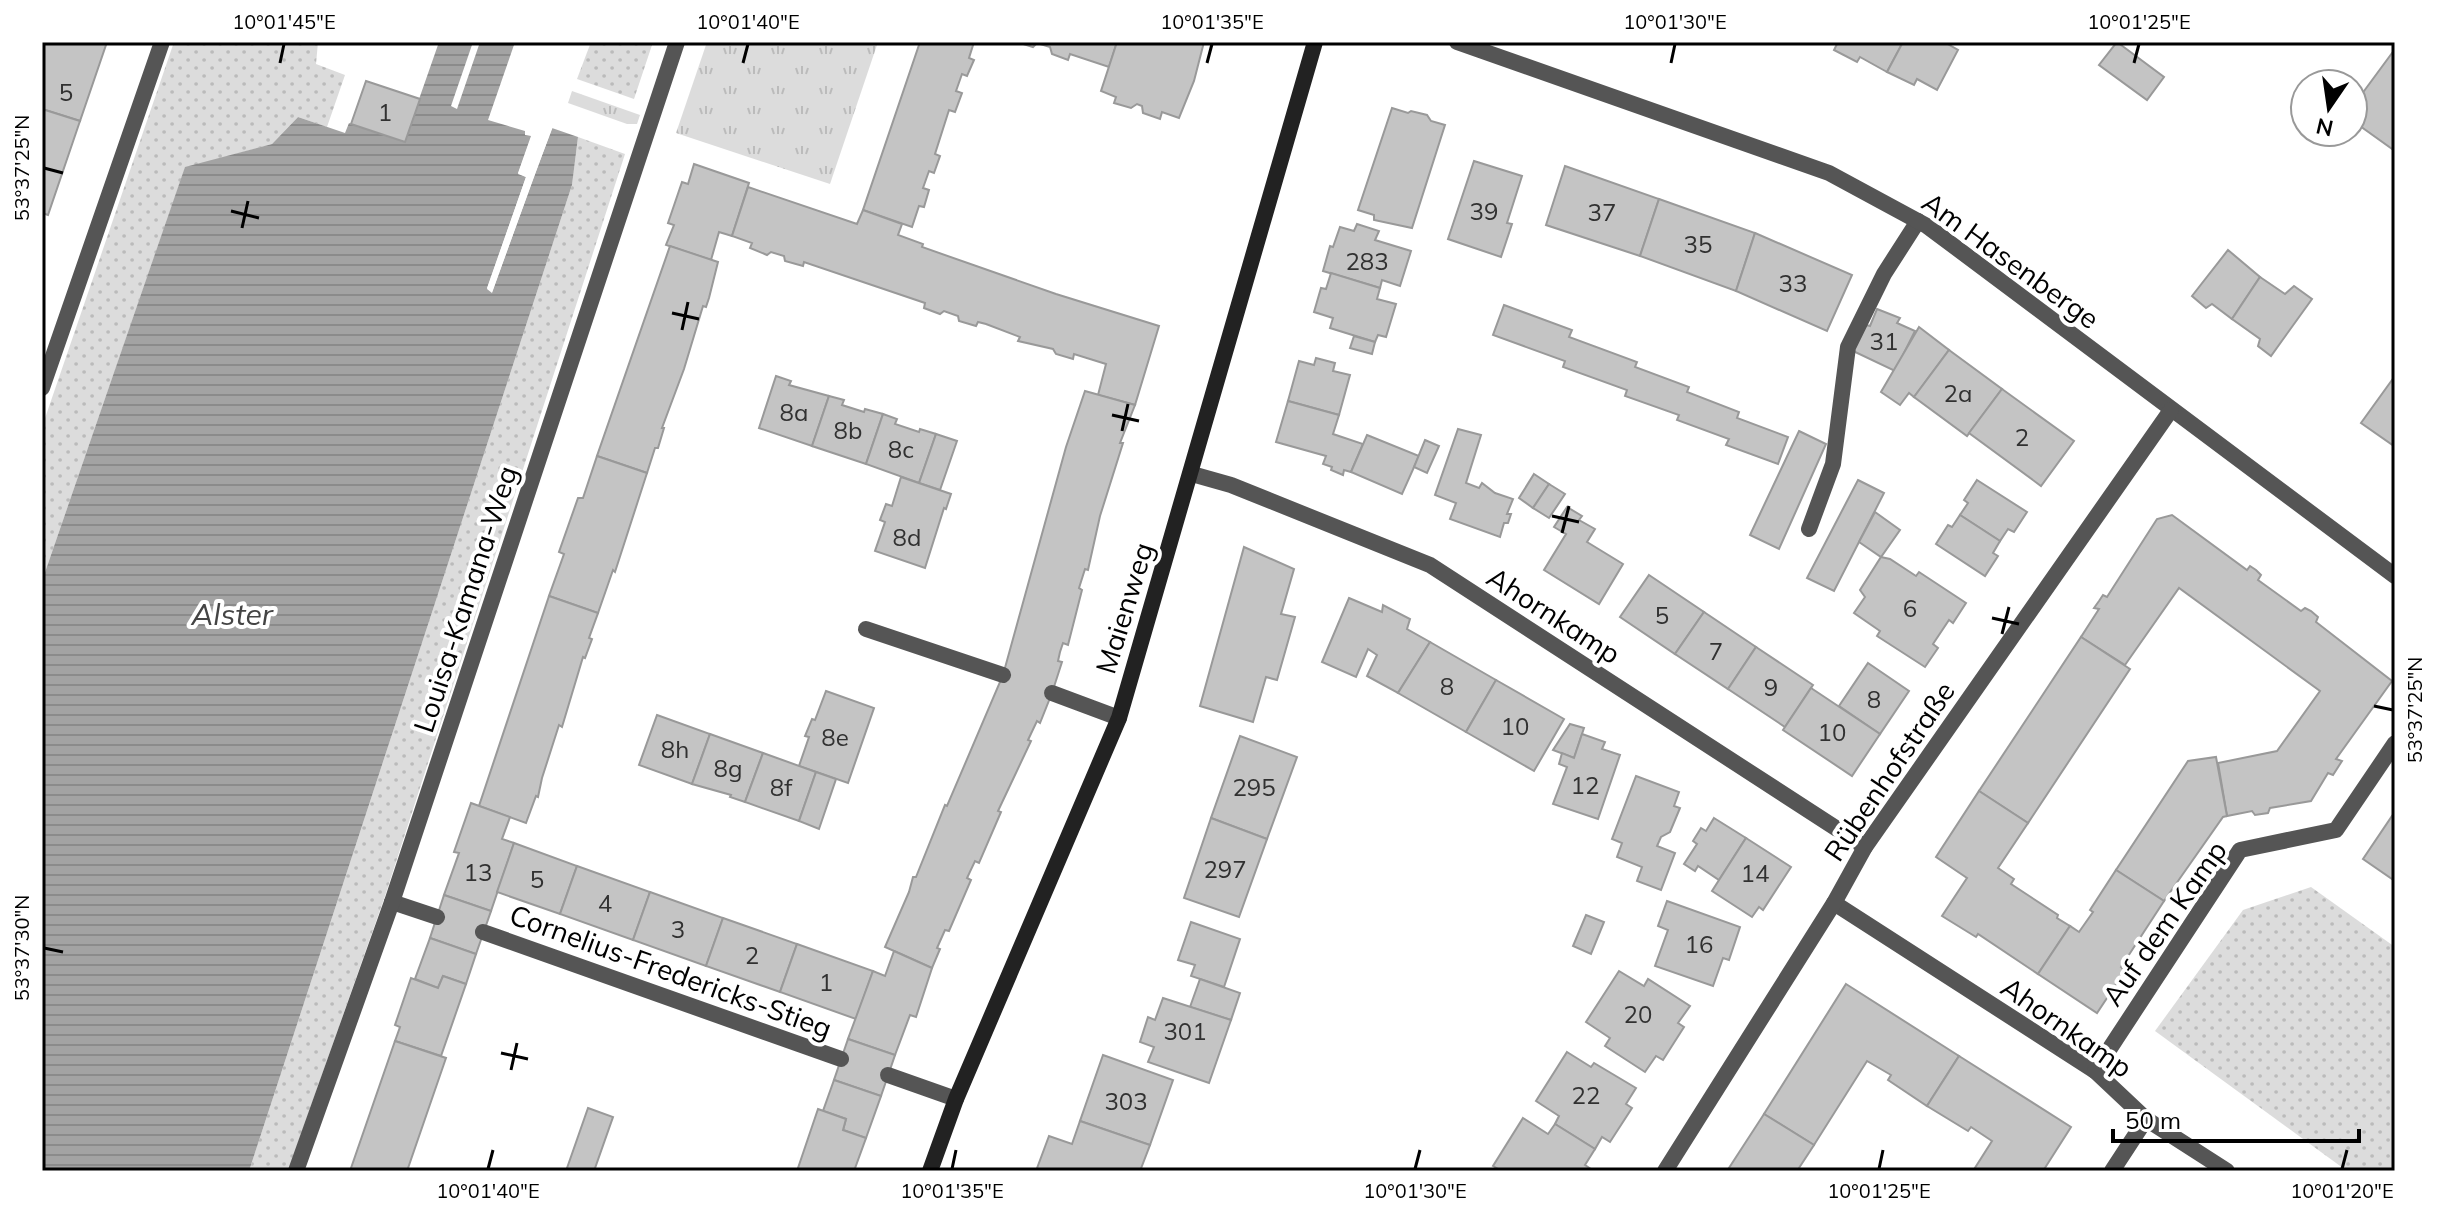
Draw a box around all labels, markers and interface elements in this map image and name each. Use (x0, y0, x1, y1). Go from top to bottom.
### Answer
text: 10°01'45"E (232, 9, 336, 34)
text: 10°01'40"E (696, 9, 800, 34)
text: 10°01'35"E (1160, 9, 1264, 34)
text: 10°01'30"E (1623, 9, 1727, 34)
text: 10°01'25"E (2087, 9, 2191, 34)
north arrow (2289, 68, 2369, 148)
house number: 5 (59, 77, 73, 107)
house number: 1 (378, 97, 392, 127)
text: N (2313, 112, 2336, 143)
text: 53°37'25"N (9, 115, 34, 221)
street label: Am Hasenberge (1916, 184, 2106, 336)
house number: 39 (1470, 196, 1498, 226)
house number: 37 (1588, 197, 1616, 227)
house number: 35 (1684, 229, 1712, 259)
house number: 283 (1345, 246, 1389, 276)
house number: 33 (1779, 268, 1807, 298)
house number: 31 (1870, 326, 1898, 356)
house number: 2a (1944, 378, 1972, 408)
house number: 8a (780, 397, 808, 427)
house number: 8b (834, 415, 862, 445)
house number: 2 (2015, 422, 2029, 452)
house number: 8c (888, 434, 914, 464)
street label: Louisa-Kamana-Weg (405, 461, 525, 737)
house number: 8d (893, 522, 921, 552)
street label: Maienweg (1087, 538, 1161, 678)
street label: Ahornkamp (1481, 559, 1627, 671)
house number: 6 (1903, 593, 1917, 623)
water label: Alster (190, 595, 274, 633)
house number: 5 (1655, 600, 1669, 630)
house number: 7 (1709, 636, 1723, 666)
text: 53°37'25"N (2402, 657, 2427, 763)
house number: 8 (1440, 671, 1454, 701)
house number: 9 (1764, 672, 1778, 702)
street label: Rübenhofstraße (1816, 675, 1962, 867)
house number: 8 (1867, 684, 1881, 714)
house number: 10 (1501, 711, 1529, 741)
house number: 10 (1818, 717, 1846, 747)
house number: 8e (821, 722, 849, 752)
house number: 8h (661, 734, 689, 764)
house number: 8g (714, 753, 742, 783)
house number: 12 (1571, 770, 1599, 800)
house number: 8f (770, 772, 793, 802)
house number: 295 (1232, 772, 1276, 802)
street label: Auf dem Kamp (2094, 834, 2234, 1012)
house number: 297 (1203, 854, 1247, 884)
house number: 13 (464, 857, 492, 887)
house number: 14 (1741, 858, 1769, 888)
house number: 5 (530, 864, 544, 894)
house number: 4 (598, 888, 612, 918)
text: 53°37'30"N (9, 895, 34, 1001)
street label: Cornelius-Fredericks-Stieg (505, 896, 837, 1046)
house number: 3 (671, 914, 685, 944)
house number: 16 (1685, 929, 1713, 959)
house number: 2 (745, 940, 759, 970)
house number: 1 (819, 967, 833, 997)
street label: Ahornkamp (1995, 969, 2139, 1085)
house number: 20 (1624, 999, 1652, 1029)
house number: 301 (1163, 1016, 1207, 1046)
house number: 22 (1572, 1080, 1600, 1110)
house number: 303 (1104, 1086, 1148, 1116)
scale bar (2113, 1093, 2359, 1143)
text: 50 m (2125, 1105, 2181, 1135)
text: 10°01'40"E (436, 1178, 540, 1203)
text: 10°01'35"E (900, 1178, 1004, 1203)
text: 10°01'30"E (1363, 1178, 1467, 1203)
text: 10°01'25"E (1827, 1178, 1931, 1203)
text: 10°01'20"E (2290, 1178, 2394, 1203)

